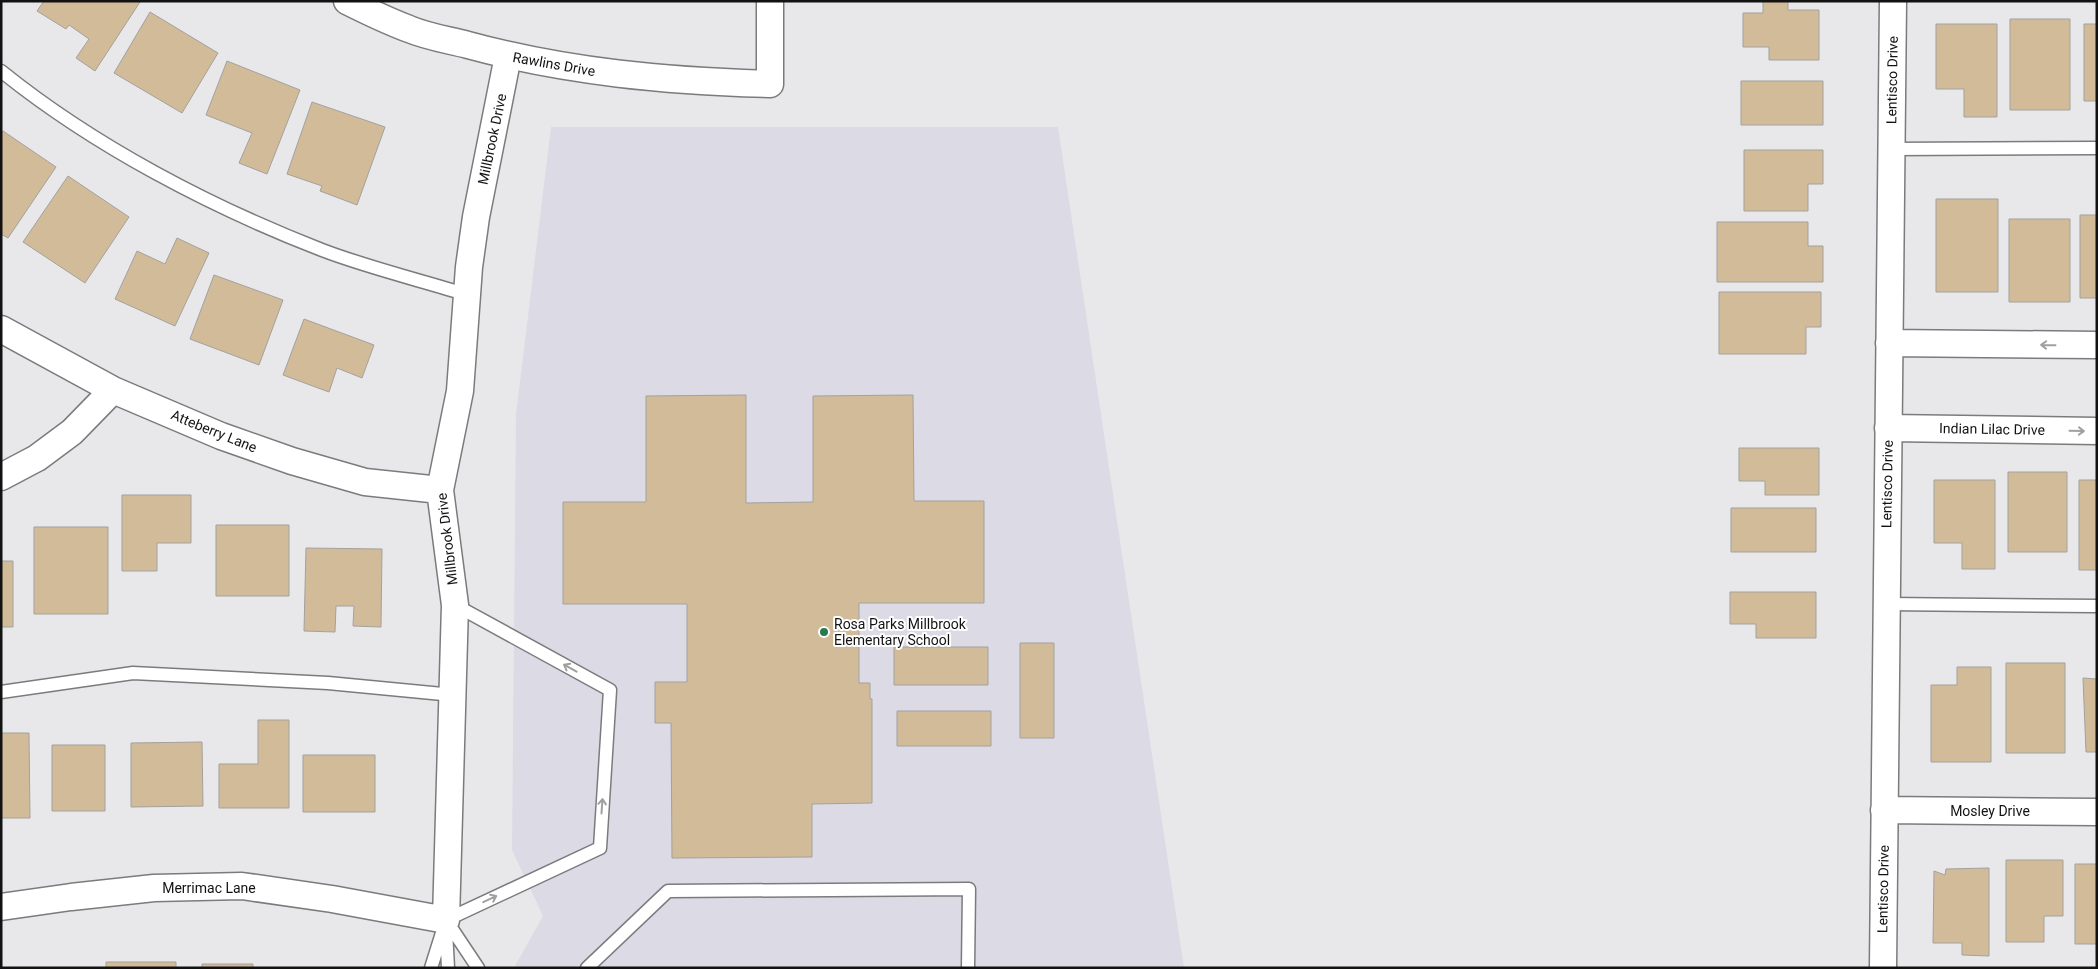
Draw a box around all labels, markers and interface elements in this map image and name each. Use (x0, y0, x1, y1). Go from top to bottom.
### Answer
street label: Lentisco Drive (1883, 36, 1901, 124)
street label: Rawlins Drive (512, 49, 596, 79)
street label: Millbrook Drive (475, 92, 509, 186)
one-way arrow (2040, 340, 2056, 350)
street label: Atteberry Lane (169, 407, 259, 455)
street label: Indian Lilac Drive (1939, 420, 2045, 438)
one-way arrow (2069, 426, 2085, 435)
street label: Lentisco Drive (1878, 440, 1896, 528)
street label: Millbrook Drive (433, 492, 461, 586)
place label: Rosa Parks Millbrook Elementary School (834, 616, 967, 648)
marker: Rosa Parks Millbrook Elementary School (818, 626, 830, 638)
one-way arrow (563, 662, 577, 672)
one-way arrow (598, 798, 607, 814)
street label: Mosley Drive (1950, 803, 2030, 819)
street label: Lentisco Drive (1874, 845, 1892, 933)
street label: Merrimac Lane (162, 880, 256, 896)
one-way arrow (482, 894, 497, 903)

